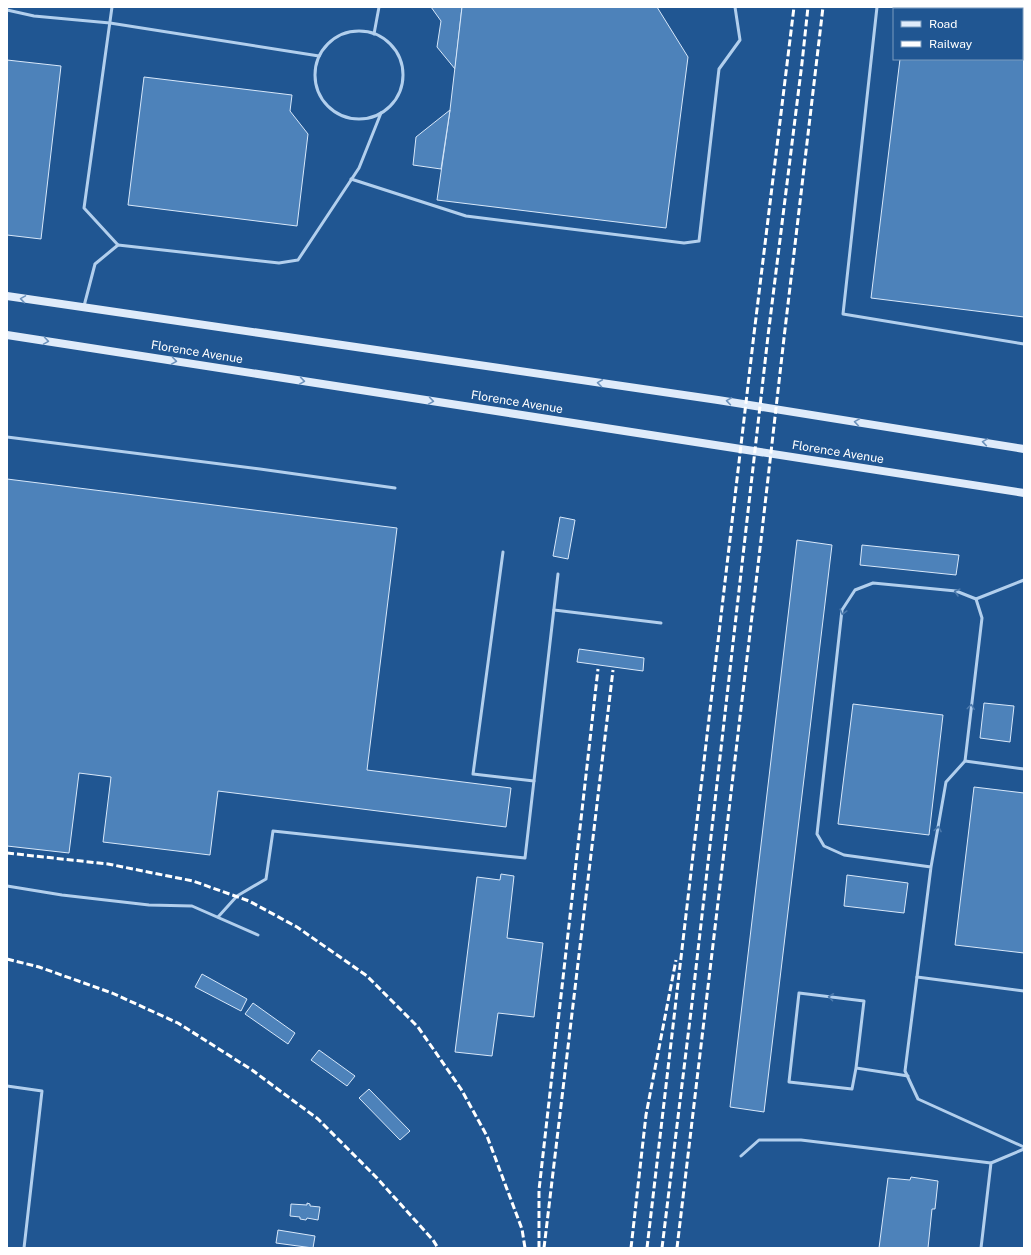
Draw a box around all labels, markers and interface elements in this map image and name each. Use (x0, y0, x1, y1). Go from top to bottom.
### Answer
legend (893, 8, 1023, 60)
text: Road (929, 17, 957, 31)
text: Railway (929, 37, 973, 51)
one-way arrow (20, 295, 27, 303)
one-way arrow (42, 336, 49, 345)
street label: Florence Avenue (150, 338, 244, 366)
one-way arrow (171, 356, 177, 365)
one-way arrow (299, 376, 306, 385)
one-way arrow (597, 379, 603, 388)
street label: Florence Avenue (470, 388, 564, 416)
one-way arrow (428, 396, 434, 405)
one-way arrow (726, 397, 732, 406)
one-way arrow (854, 418, 860, 427)
street label: Florence Avenue (791, 438, 885, 466)
one-way arrow (982, 438, 989, 447)
one-way arrow (954, 588, 961, 597)
one-way arrow (839, 609, 848, 616)
one-way arrow (966, 704, 975, 710)
one-way arrow (933, 826, 941, 832)
one-way arrow (828, 993, 834, 1002)

